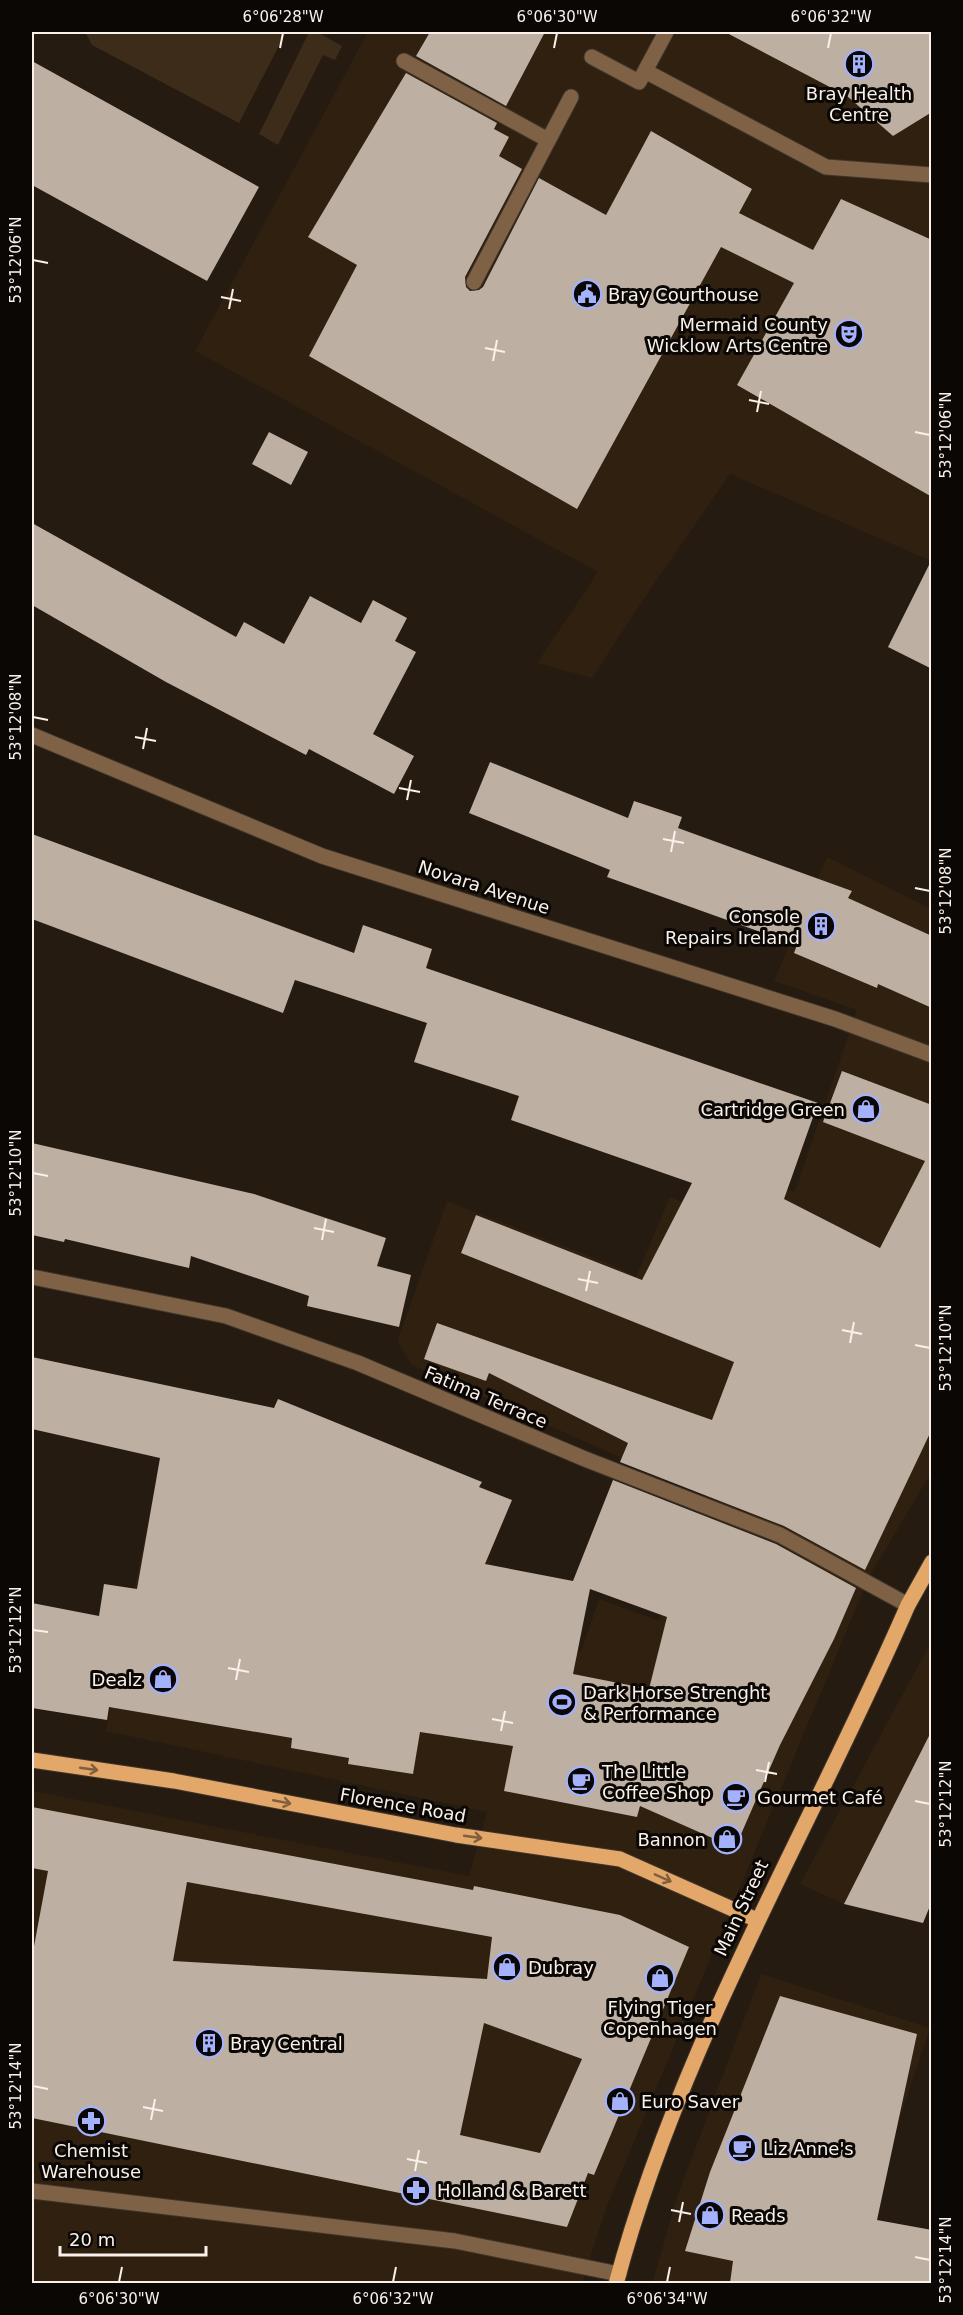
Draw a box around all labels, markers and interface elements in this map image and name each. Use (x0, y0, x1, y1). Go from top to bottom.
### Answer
text: 6°06'28"W (242, 8, 324, 26)
text: 6°06'30"W (516, 8, 598, 26)
text: 6°06'32"W (790, 8, 872, 26)
building icon: Bray Health Centre (843, 48, 875, 80)
place label: Bray Health Centre (806, 83, 912, 125)
text: 53°12'06"N (7, 216, 25, 304)
public building icon: Bray Courthouse (571, 278, 603, 310)
place label: Bray Courthouse (608, 284, 759, 305)
place label: Mermaid County Wicklow Arts Centre (647, 314, 828, 356)
theatre icon: Mermaid County Wicklow Arts Centre (833, 318, 865, 350)
text: 53°12'06"N (937, 391, 955, 479)
text: 53°12'08"N (7, 673, 25, 761)
text: 53°12'08"N (937, 847, 955, 935)
street label: Novara Avenue (416, 856, 552, 918)
place label: Console Repairs Ireland (665, 906, 800, 948)
building icon: Console Repairs Ireland (805, 910, 837, 942)
shop icon: Cartridge Green (850, 1093, 882, 1125)
place label: Cartridge Green (700, 1099, 845, 1120)
text: 53°12'10"N (7, 1129, 25, 1217)
text: 53°12'10"N (937, 1304, 955, 1392)
street label: Fatima Terrace (421, 1362, 551, 1432)
text: 53°12'12"N (7, 1586, 25, 1674)
shop icon: Dealz (147, 1663, 179, 1695)
place label: Dealz (92, 1669, 142, 1690)
place label: Dark Horse Strenght & Performance (583, 1682, 767, 1724)
sports icon: Dark Horse Strenght & Performance (546, 1686, 578, 1718)
text: 53°12'12"N (937, 1760, 955, 1848)
place label: The Little Coffee Shop (601, 1761, 711, 1803)
one-way arrow (79, 1764, 99, 1775)
cafe icon: The Little Coffee Shop (565, 1765, 597, 1797)
cafe icon: Gourmet Café (720, 1781, 752, 1813)
street label: Florence Road (338, 1784, 468, 1826)
place label: Gourmet Café (757, 1787, 883, 1808)
one-way arrow (271, 1797, 291, 1808)
shop icon: Bannon (711, 1823, 743, 1855)
place label: Bannon (637, 1829, 706, 1850)
one-way arrow (463, 1832, 483, 1843)
street label: Main Street (710, 1857, 772, 1959)
one-way arrow (653, 1873, 671, 1884)
shop icon: Dubray (491, 1951, 523, 1983)
place label: Dubray (528, 1957, 594, 1978)
shop icon: Flying Tiger Copenhagen (644, 1962, 676, 1994)
place label: Flying Tiger Copenhagen (603, 1997, 717, 2039)
building icon: Bray Central (193, 2027, 225, 2059)
place label: Bray Central (230, 2033, 343, 2054)
text: 53°12'14"N (7, 2042, 25, 2130)
shop icon: Euro Saver (604, 2085, 636, 2117)
place label: Euro Saver (641, 2091, 740, 2112)
pharmacy icon: Chemist Warehouse (75, 2105, 107, 2137)
cafe icon: Liz Anne's (726, 2132, 758, 2164)
place label: Liz Anne's (763, 2138, 854, 2159)
place label: Chemist Warehouse (41, 2140, 141, 2182)
pharmacy icon: Holland & Barett (400, 2174, 432, 2206)
place label: Holland & Barett (437, 2180, 586, 2201)
shop icon: Reads (694, 2199, 726, 2231)
place label: Reads (731, 2205, 786, 2226)
text: 53°12'14"N (937, 2216, 955, 2304)
scale bar (60, 2219, 206, 2257)
text: 20 m (69, 2229, 115, 2250)
text: 6°06'30"W (78, 2290, 160, 2308)
text: 6°06'32"W (352, 2290, 434, 2308)
text: 6°06'34"W (626, 2290, 708, 2308)

